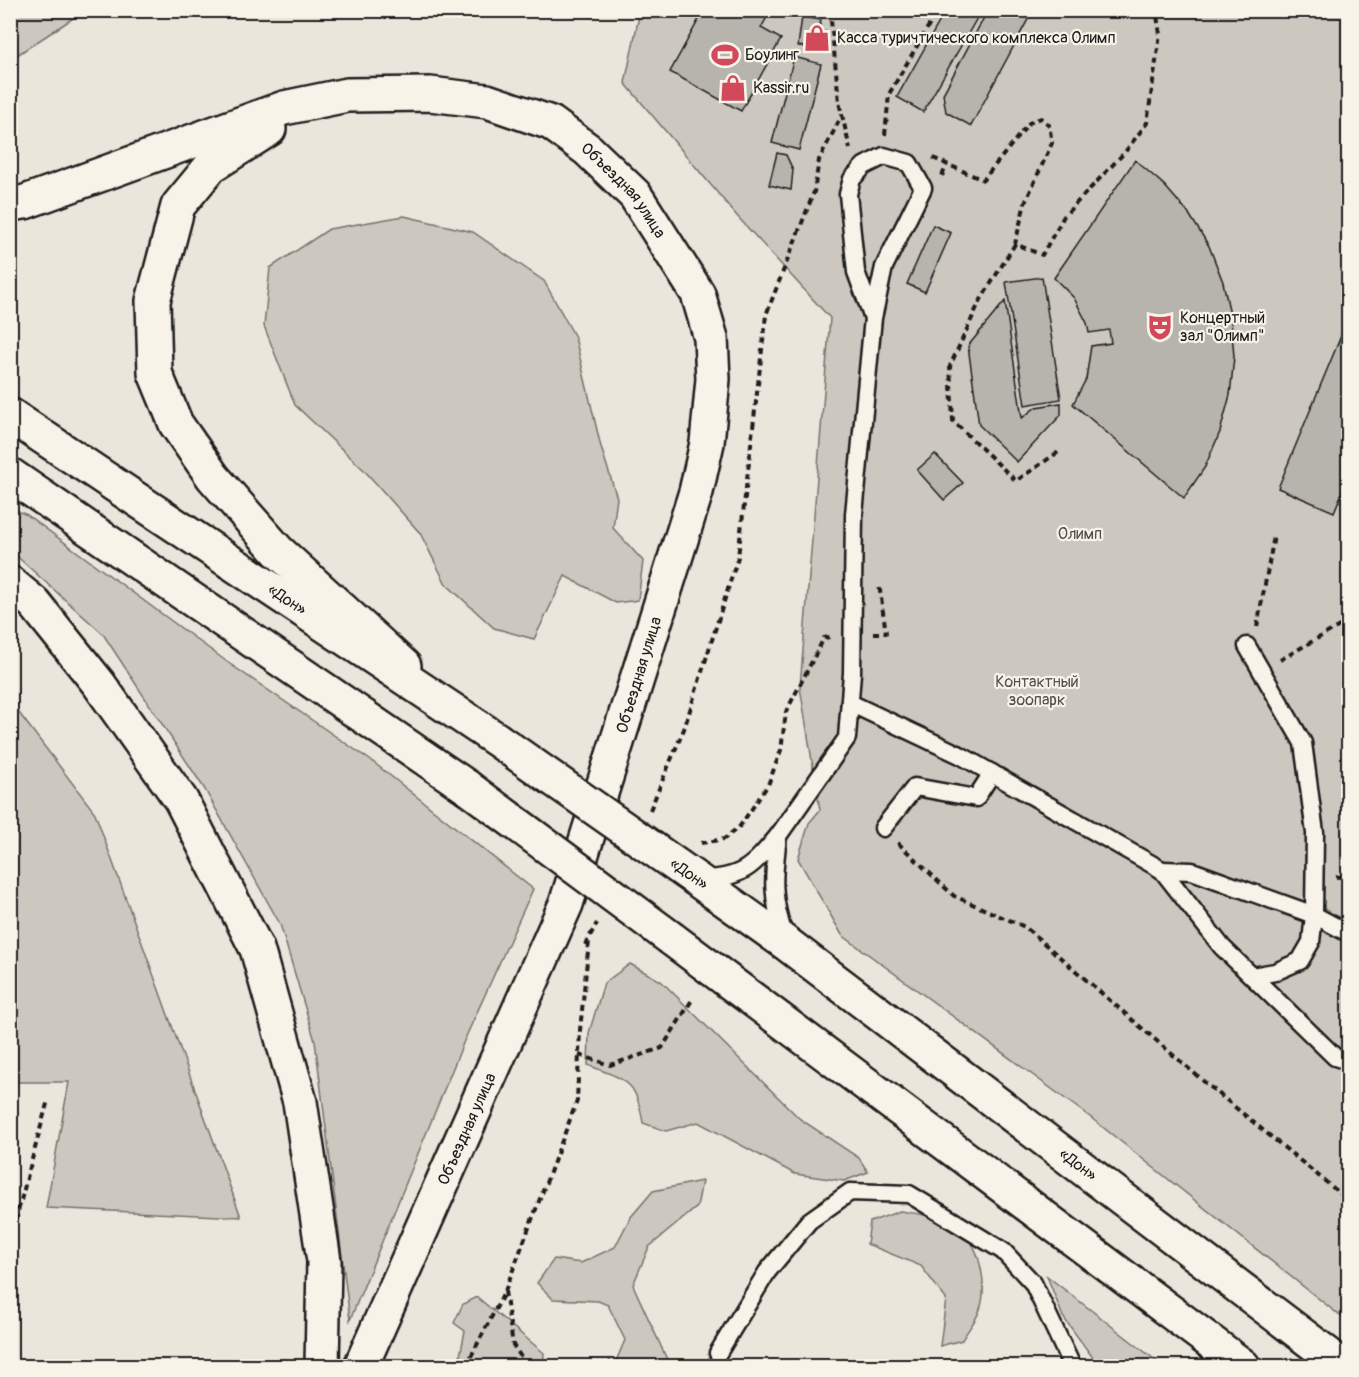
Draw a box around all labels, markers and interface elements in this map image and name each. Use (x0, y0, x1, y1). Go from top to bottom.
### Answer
shop icon: Касса туричтического комплекса Олимп (802, 23, 832, 53)
place label: Касса туричтического комплекса Олимп (837, 28, 1116, 48)
sports icon: Боулинг (710, 40, 740, 70)
place label: Боулинг (745, 45, 800, 65)
shop icon: Kassir.ru (718, 73, 748, 103)
place label: Kassir.ru (753, 78, 809, 98)
street label: Объездная улица (577, 138, 670, 242)
place label: Концертный зал "Олимп" (1180, 308, 1265, 346)
theatre icon: Концертный зал "Олимп" (1145, 312, 1175, 342)
park label: Олимп (1058, 524, 1102, 544)
street label: «Дон» (264, 580, 310, 620)
street label: Объездная улица (612, 614, 666, 736)
park label: Контактный зоопарк (995, 672, 1079, 710)
street label: «Дон» (666, 854, 712, 894)
street label: Объездная улица (433, 1070, 501, 1188)
street label: «Дон» (1055, 1144, 1101, 1186)

